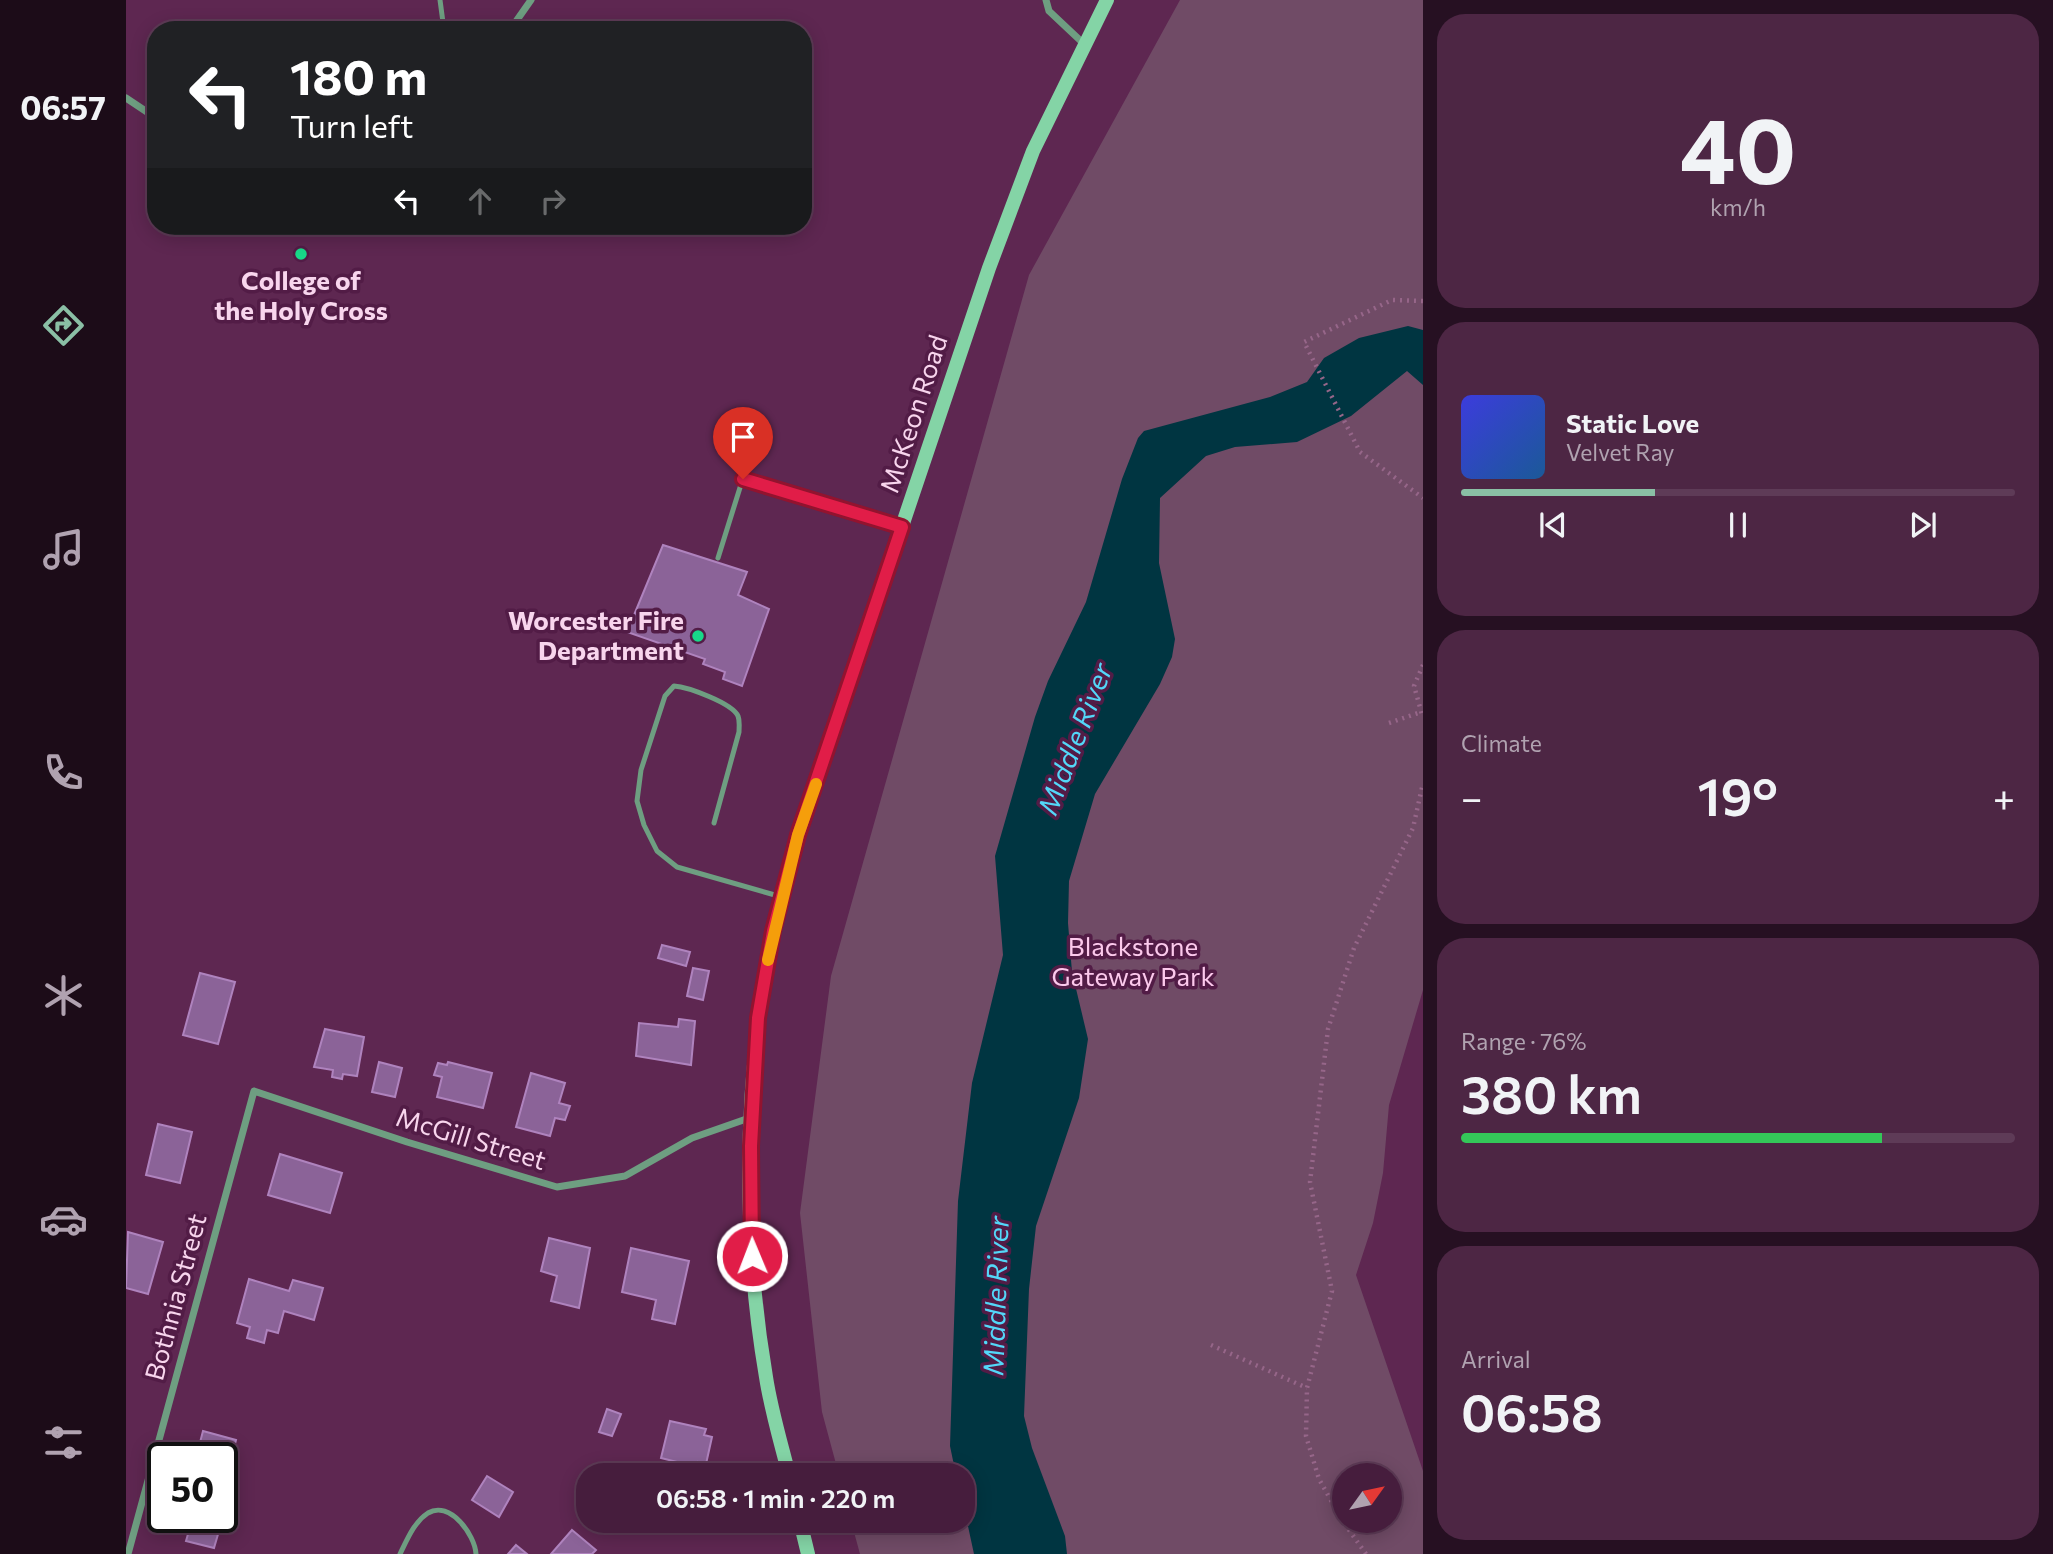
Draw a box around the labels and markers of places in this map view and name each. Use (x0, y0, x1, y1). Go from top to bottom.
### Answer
marker: College of the Holy Cross (293, 246, 309, 262)
place label: College of the Holy Cross (214, 264, 388, 325)
pin (713, 407, 773, 479)
place label: Worcester Fire Department (508, 604, 684, 665)
marker: Worcester Fire Department (690, 628, 706, 644)

